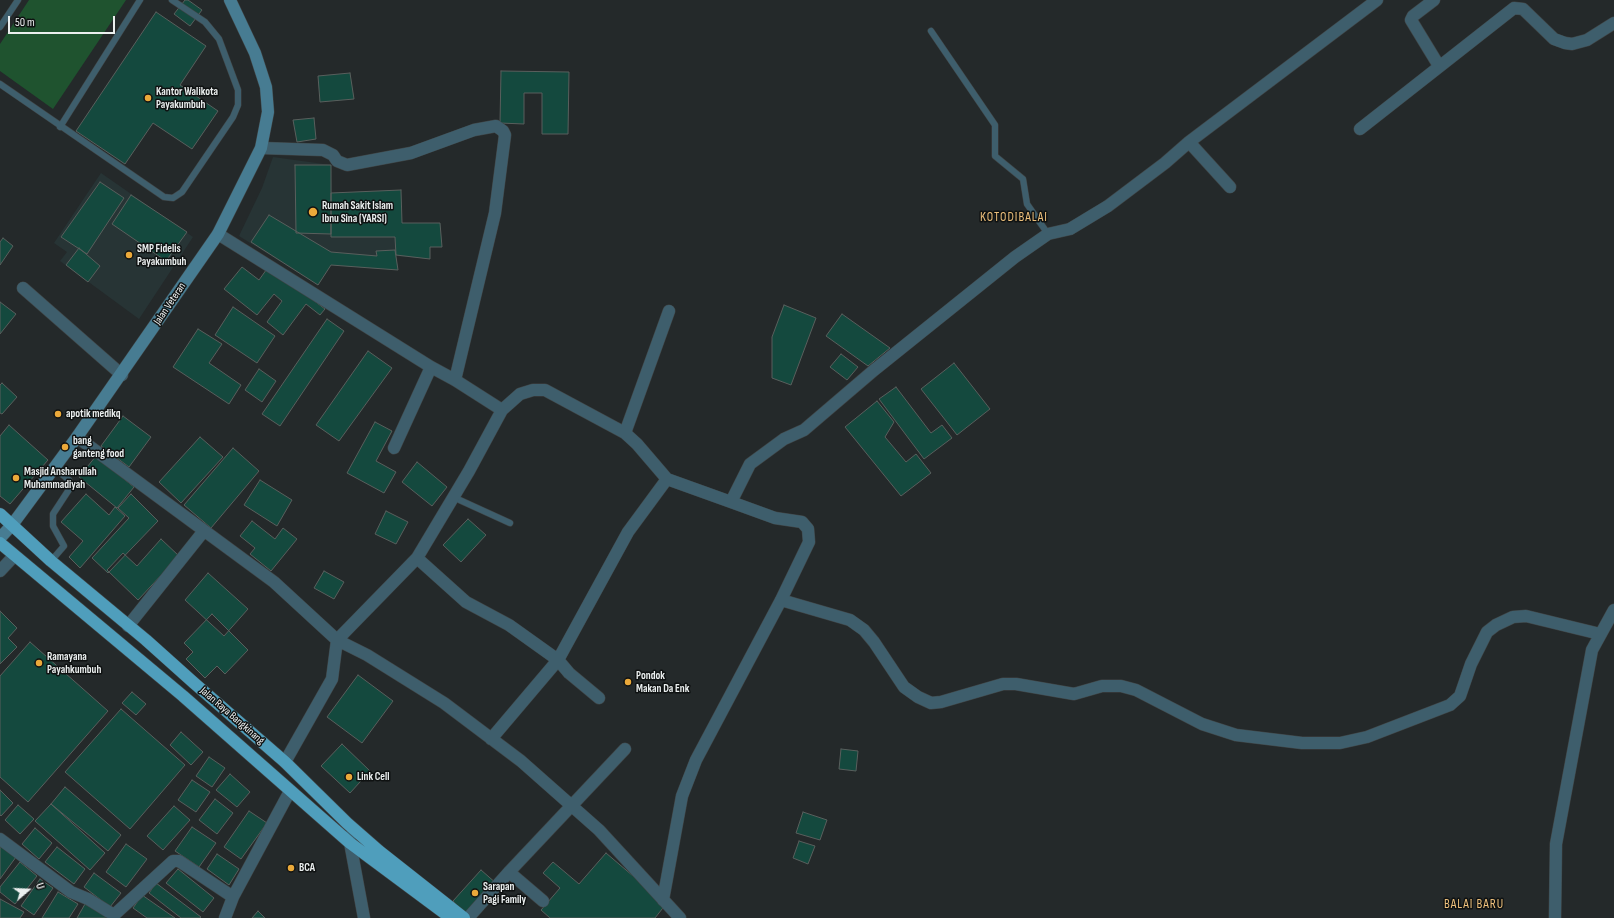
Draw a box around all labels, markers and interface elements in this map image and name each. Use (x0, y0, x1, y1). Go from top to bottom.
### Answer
scale bar (10, 8, 117, 34)
text: 50 m (15, 15, 35, 30)
place label: Kantor Walikota Payakumbuh (156, 85, 218, 111)
marker: Kantor Walikota Payakumbuh (143, 93, 153, 103)
place label: Rumah Sakit Islam Ibnu Sina (YARSI) (322, 199, 393, 225)
marker: Rumah Sakit Islam Ibnu Sina (YARSI) (307, 206, 319, 218)
district label: KOTODIBALAI (980, 210, 1048, 226)
place label: SMP Fidelis Payakumbuh (137, 242, 186, 268)
marker: SMP Fidelis Payakumbuh (124, 250, 134, 260)
street label: Jalan Veteran (151, 280, 189, 328)
place label: apotik medikq (66, 407, 121, 421)
marker: apotik medikq (53, 409, 63, 419)
place label: bang ganteng food (73, 434, 124, 460)
marker: bang ganteng food (60, 442, 70, 452)
place label: Masjid Ansharullah Muhammadiyah (24, 465, 97, 491)
marker: Masjid Ansharullah Muhammadiyah (11, 473, 21, 483)
place label: Ramayana Payahkumbuh (47, 650, 101, 676)
marker: Ramayana Payahkumbuh (34, 658, 44, 668)
place label: Pondok Makan Da Enk (636, 669, 689, 695)
marker: Pondok Makan Da Enk (623, 677, 633, 687)
street label: Jalan Raya Bangkinang (197, 684, 267, 748)
place label: Link Cell (357, 770, 390, 784)
marker: Link Cell (344, 772, 354, 782)
place label: BCA (299, 861, 315, 875)
marker: BCA (286, 863, 296, 873)
north arrow (8, 870, 48, 910)
place label: Sarapan Pagi Family (483, 880, 526, 906)
text: U (33, 881, 47, 891)
marker: Sarapan Pagi Family (470, 888, 480, 898)
district label: BALAI BARU (1444, 897, 1504, 913)

